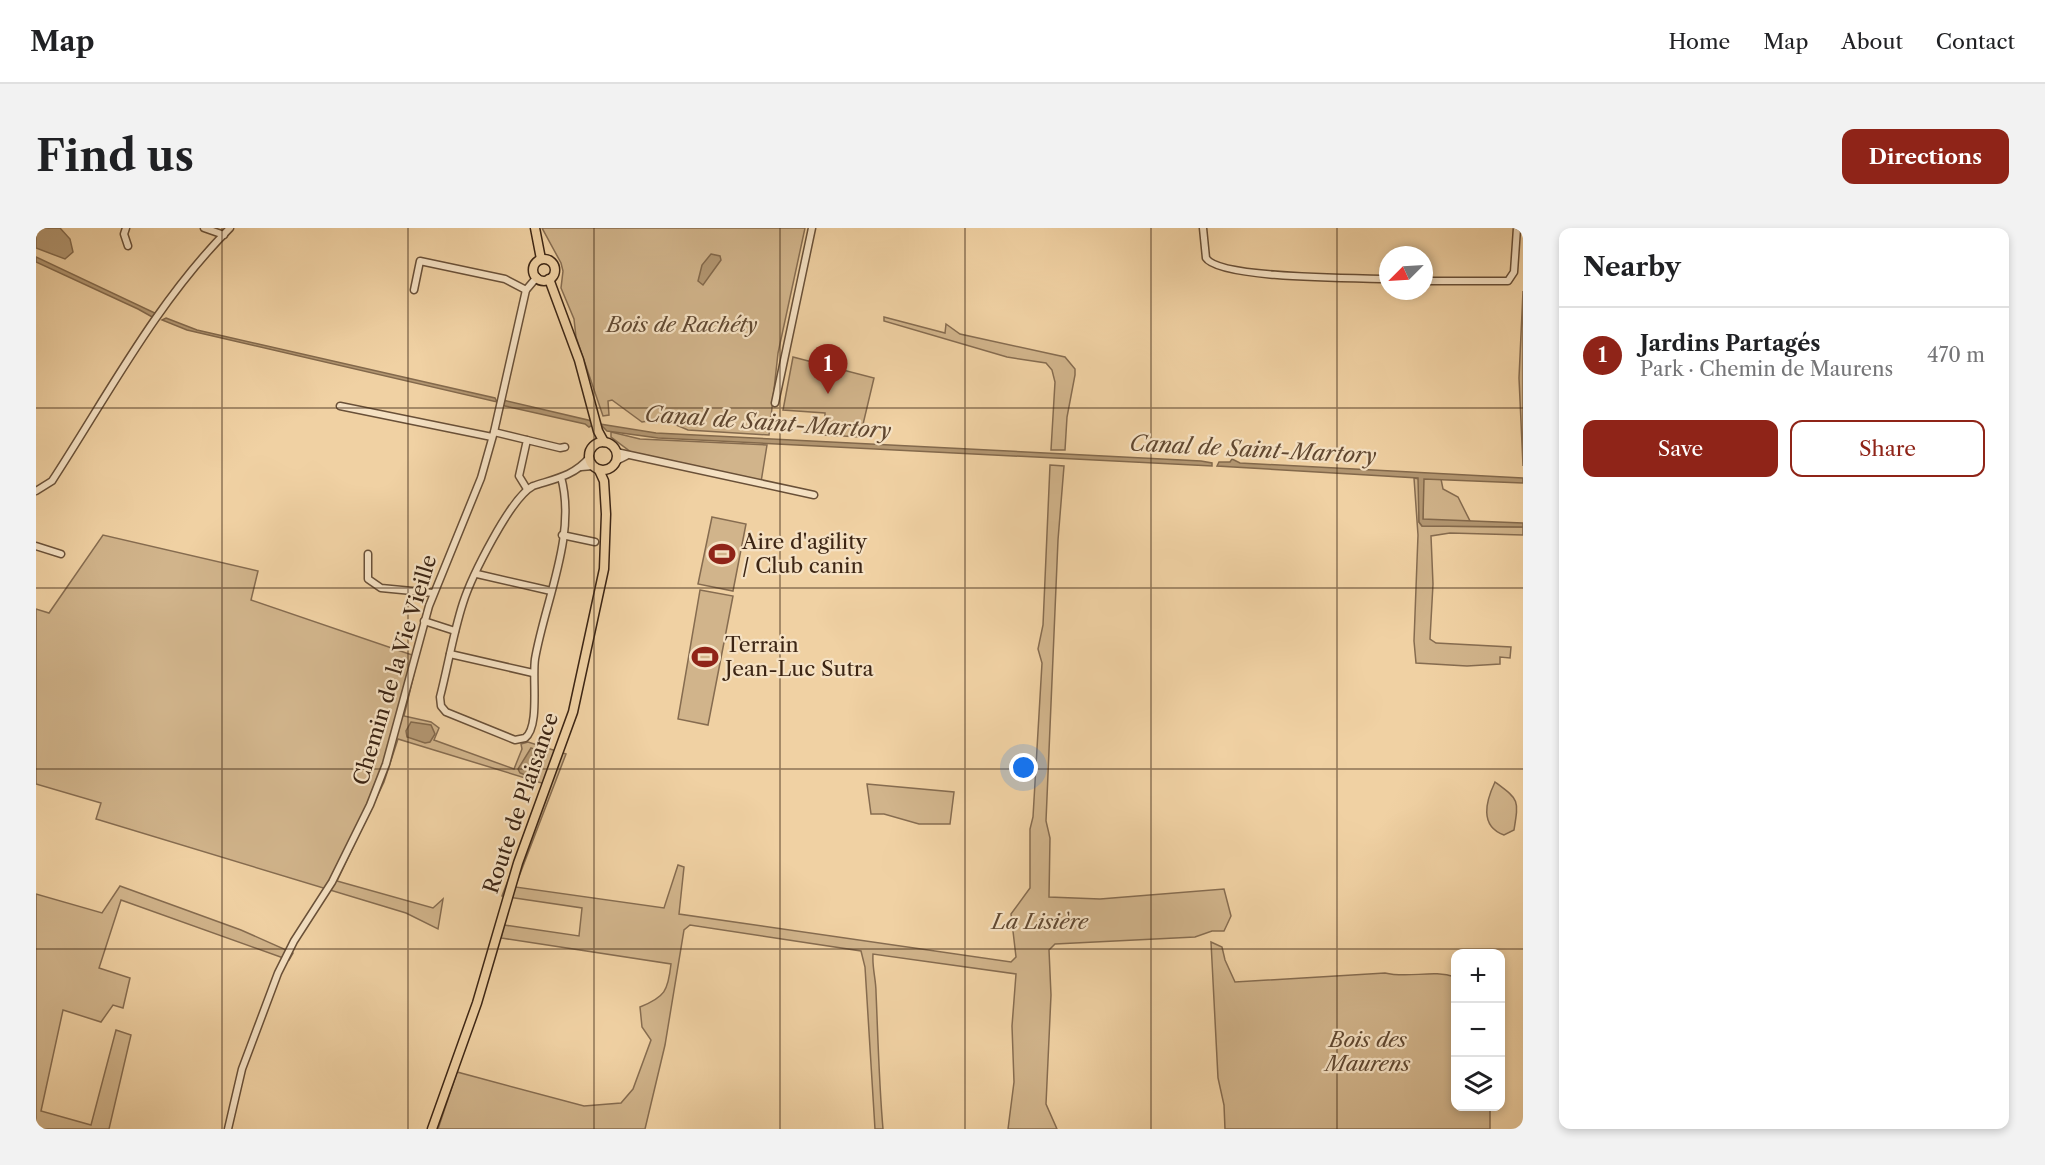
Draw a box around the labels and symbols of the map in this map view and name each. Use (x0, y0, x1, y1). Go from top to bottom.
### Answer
north arrow (1379, 246, 1433, 300)
park label: Bois de Rachéty (604, 312, 758, 337)
pin: 1 (808, 344, 848, 394)
water label: Canal de Saint-Martory (644, 400, 892, 445)
water label: Canal de Saint-Martory (1129, 430, 1377, 469)
place label: Aire d'agility / Club canin (741, 529, 868, 578)
sports icon: Aire d'agility / Club canin (707, 539, 737, 569)
street label: Chemin de la Vie Vieille (348, 552, 442, 788)
place label: Terrain Jean-Luc Sutra (722, 632, 875, 681)
sports icon: Terrain Jean-Luc Sutra (690, 642, 720, 672)
street label: Route de Plaisance (478, 709, 563, 897)
your location (1009, 753, 1038, 782)
park label: La Lisière (990, 909, 1089, 934)
park label: Bois des Maurens (1323, 1027, 1411, 1076)

